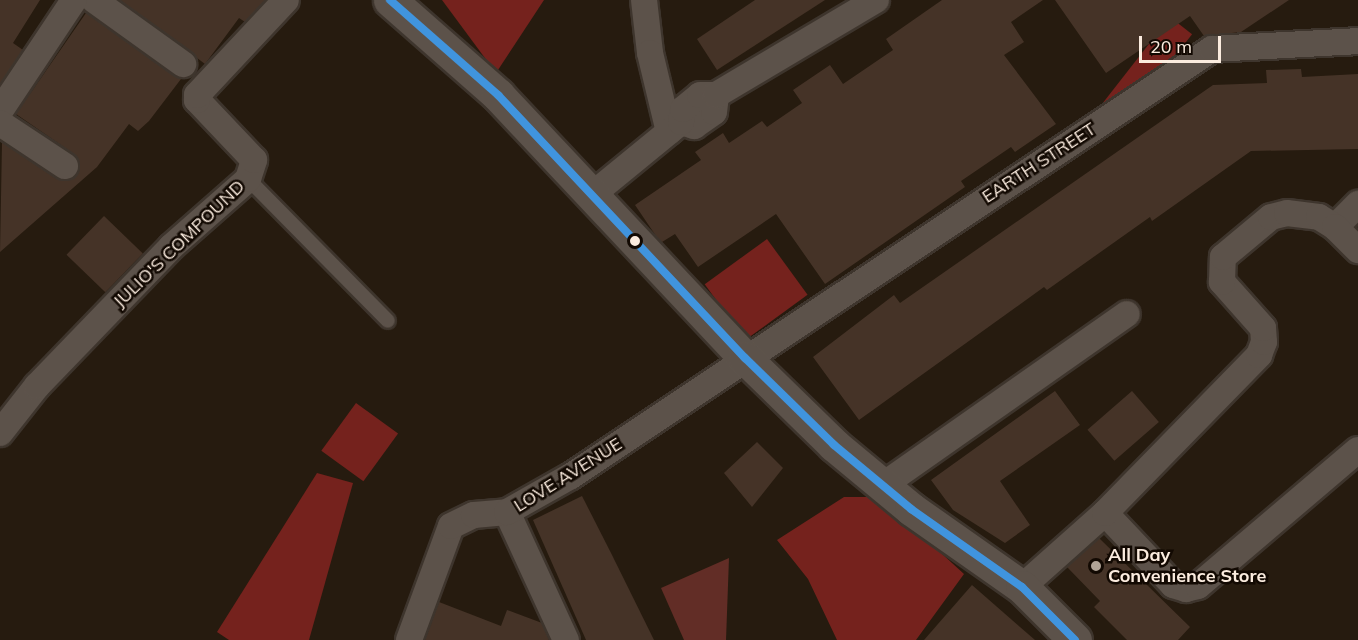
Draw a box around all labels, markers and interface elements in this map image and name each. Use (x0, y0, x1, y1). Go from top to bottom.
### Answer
scale bar (1142, 24, 1224, 62)
text: 20 m (1150, 35, 1192, 58)
street label: EARTH STREET (978, 118, 1100, 208)
street label: JULIO'S COMPOUND (109, 176, 249, 312)
unlabelled marker (629, 235, 641, 247)
street label: LOVE AVENUE (510, 433, 626, 517)
place label: All Day Convenience Store (1108, 545, 1266, 588)
marker: All Day Convenience Store (1089, 559, 1103, 573)

